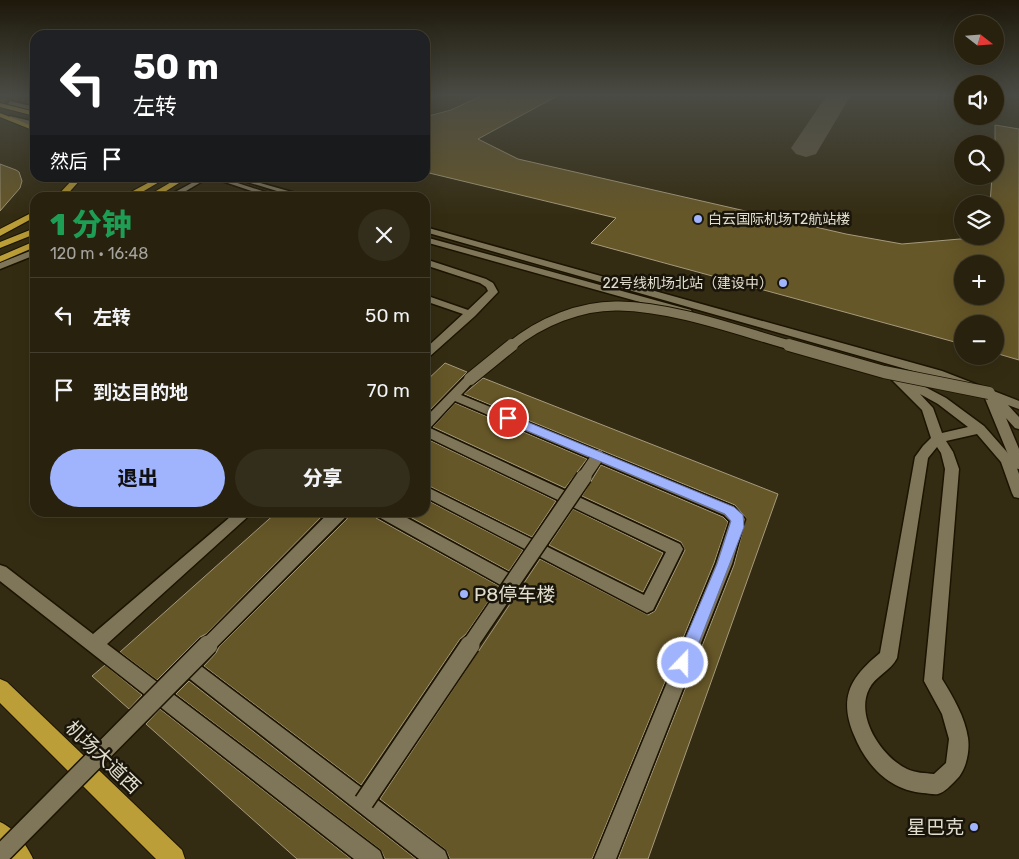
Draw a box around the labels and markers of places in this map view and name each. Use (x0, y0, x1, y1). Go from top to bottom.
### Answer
place label: 白云国际机场T2航站楼 (708, 211, 850, 228)
marker: 白云国际机场T2航站楼 (692, 213, 704, 225)
place label: 22号线机场北站（建设中） (603, 275, 773, 292)
marker: 22号线机场北站（建设中） (777, 277, 789, 289)
pin (487, 397, 529, 439)
place label: P8停车楼 (474, 583, 555, 606)
marker: P8停车楼 (458, 588, 470, 600)
place label: 星巴克 (907, 816, 964, 839)
marker: 星巴克 (968, 821, 980, 833)

